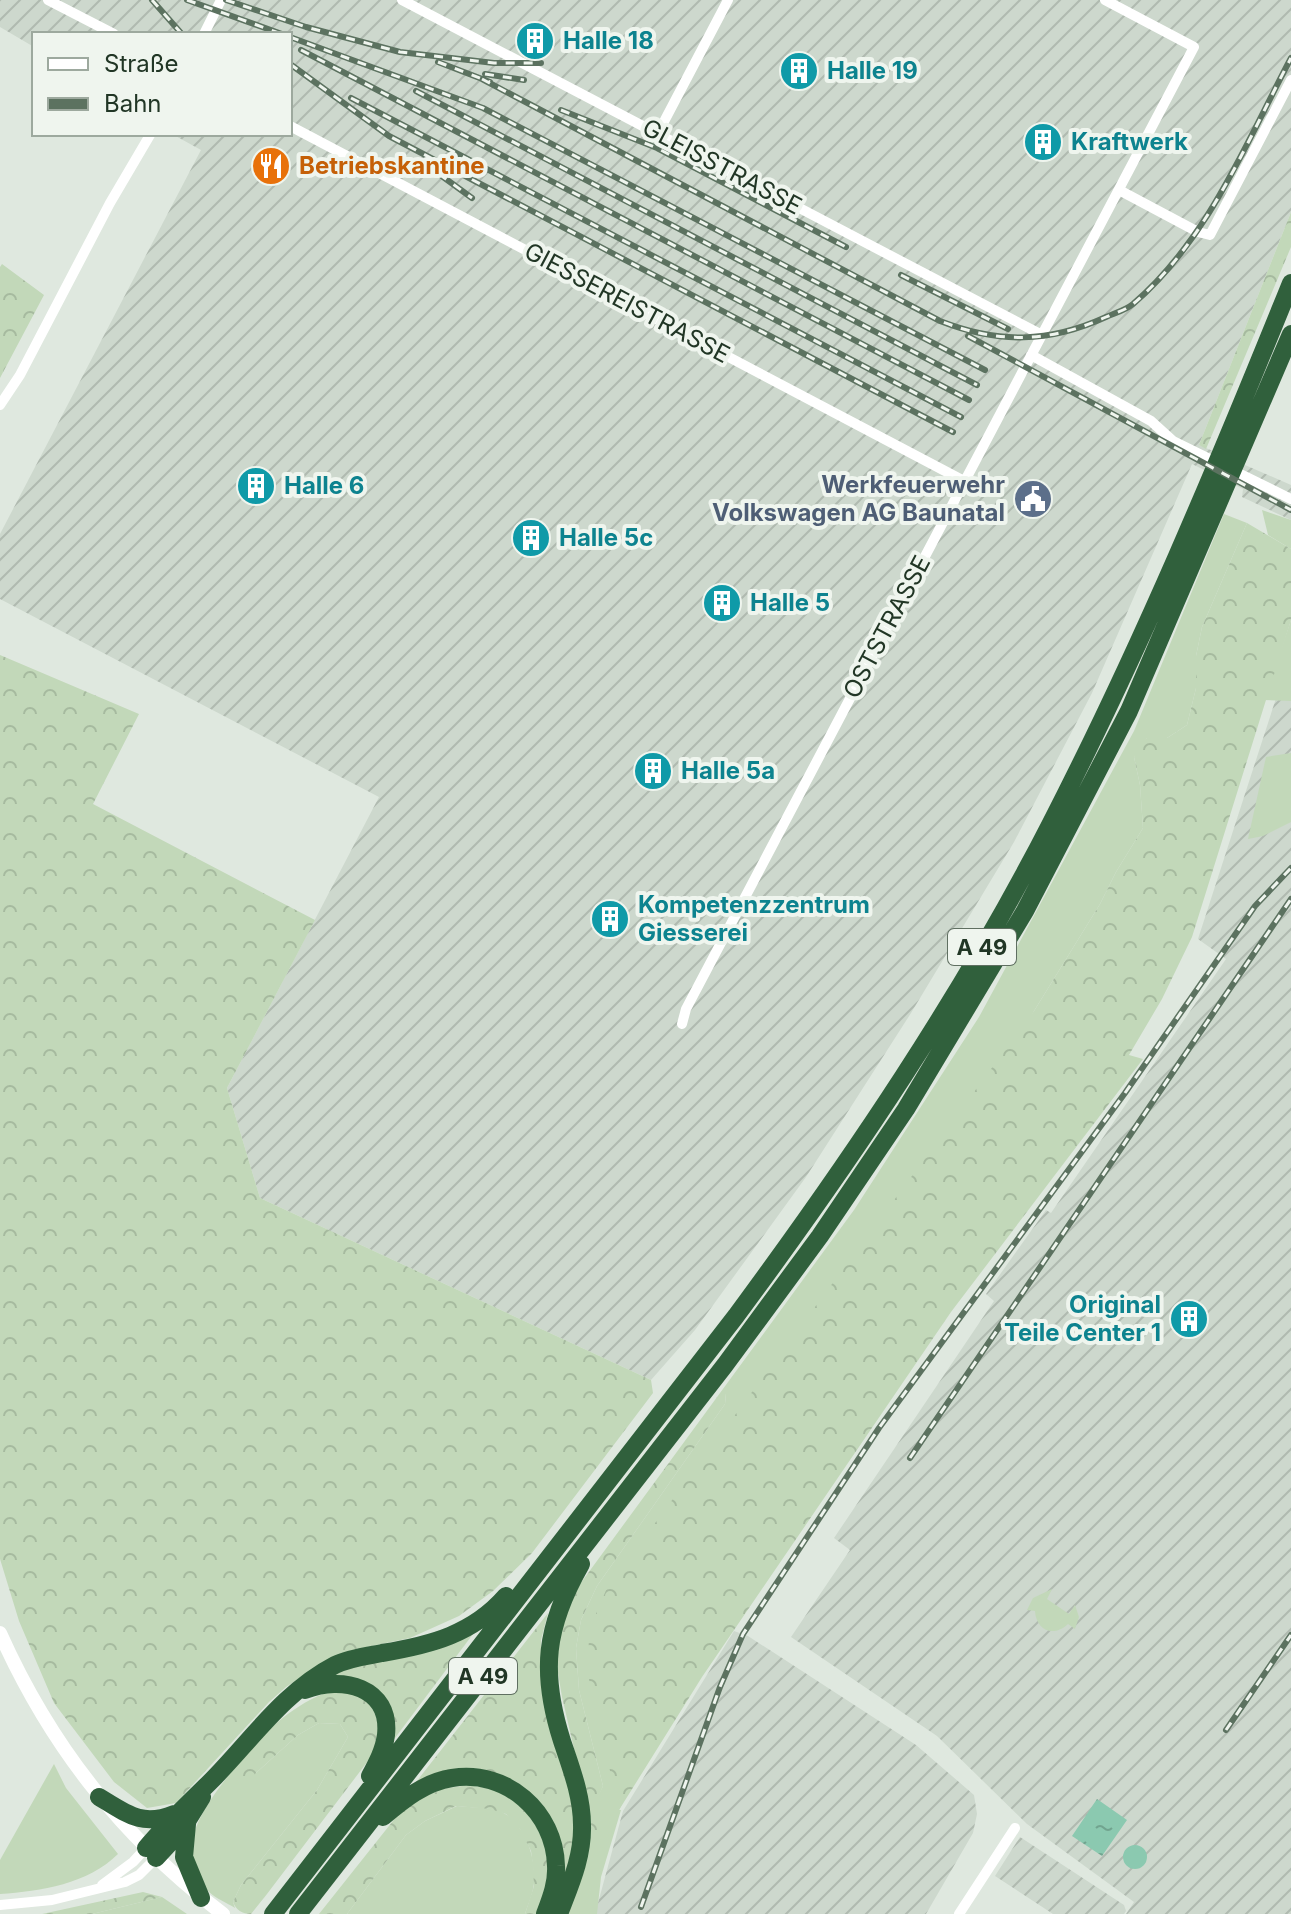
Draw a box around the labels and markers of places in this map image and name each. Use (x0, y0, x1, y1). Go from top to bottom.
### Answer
building icon: Halle 18 (514, 20, 556, 62)
place label: Halle 18 (563, 26, 654, 55)
building icon: Halle 19 (778, 50, 820, 92)
place label: Halle 19 (827, 56, 918, 85)
building icon: Kraftwerk (1022, 121, 1064, 163)
place label: Kraftwerk (1071, 127, 1188, 156)
restaurant icon: Betriebskantine (250, 145, 292, 187)
place label: Betriebskantine (299, 151, 485, 180)
building icon: Halle 6 (235, 465, 277, 507)
place label: Werkfeuerwehr Volkswagen AG Baunatal (712, 470, 1005, 527)
place label: Halle 6 (284, 471, 364, 500)
public building icon: Werkfeuerwehr Volkswagen AG Baunatal (1012, 478, 1054, 520)
building icon: Halle 5c (510, 517, 552, 559)
place label: Halle 5c (559, 523, 653, 552)
building icon: Halle 5 (701, 582, 743, 624)
place label: Halle 5 (750, 588, 830, 617)
building icon: Halle 5a (632, 750, 674, 792)
place label: Halle 5a (681, 756, 775, 785)
place label: Kompetenzzentrum Giesserei (638, 890, 870, 947)
building icon: Kompetenzzentrum Giesserei (589, 898, 631, 940)
place label: Original Teile Center 1 (1004, 1290, 1161, 1347)
building icon: Original Teile Center 1 (1168, 1298, 1210, 1340)

